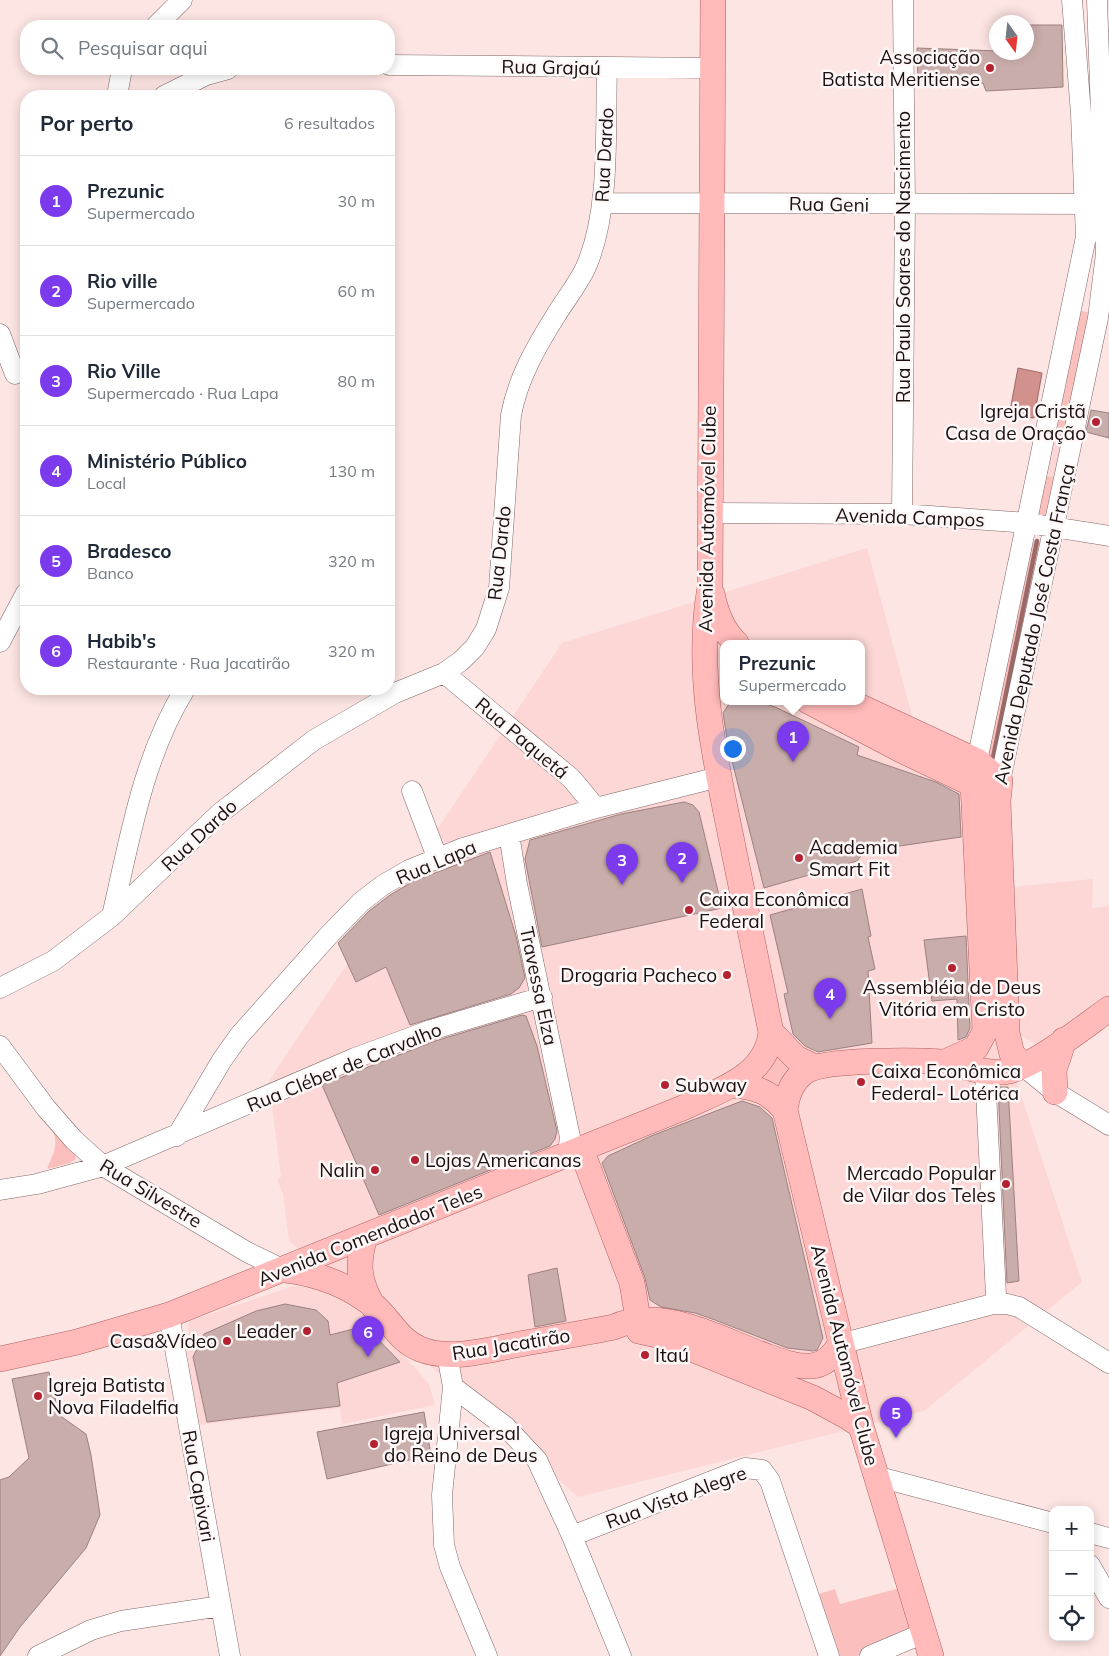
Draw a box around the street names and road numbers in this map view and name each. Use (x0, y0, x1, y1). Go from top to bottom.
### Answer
street label: Rua Grajaú (501, 54, 601, 80)
street label: Rua Dardo (590, 107, 618, 203)
street label: Rua Paulo Soares do Nascimento (891, 111, 915, 403)
street label: Rua Geni (789, 191, 869, 217)
street label: Avenida Automóvel Clube (693, 405, 721, 633)
street label: Avenida Deputado José Costa França (988, 461, 1080, 787)
street label: Avenida Campos (835, 502, 985, 532)
street label: Rua Dardo (482, 504, 516, 602)
street label: Rua Paquetá (470, 692, 574, 784)
street label: Rua Dardo (156, 794, 242, 876)
street label: Rua Lapa (392, 834, 480, 890)
street label: Travessa Elza (515, 925, 563, 1047)
street label: Rua Cléber de Carvalho (243, 1017, 445, 1117)
street label: Rua Silvestre (96, 1153, 206, 1233)
street label: Avenida Comendador Teles (254, 1179, 486, 1291)
street label: Avenida Automóvel Clube (806, 1242, 884, 1468)
street label: Rua Jacatirão (450, 1323, 572, 1365)
street label: Rua Capivari (177, 1428, 221, 1544)
street label: Rua Vista Alegre (602, 1460, 750, 1534)

